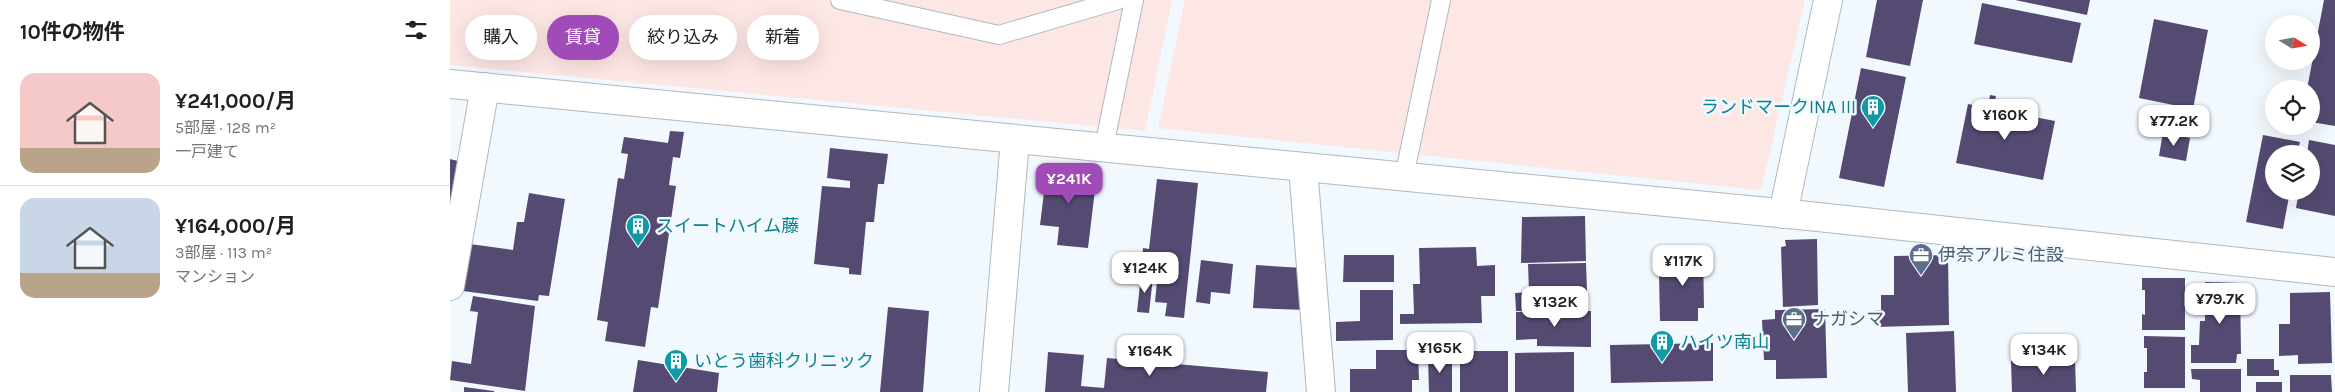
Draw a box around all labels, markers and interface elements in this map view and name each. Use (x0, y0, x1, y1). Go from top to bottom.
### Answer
chip: 購入 (465, 15, 537, 60)
chip: 賃貸 (547, 15, 619, 60)
chip: 絞り込み (629, 15, 737, 60)
chip: 新着 (747, 15, 819, 60)
north arrow (2265, 15, 2320, 70)
map controls (2265, 15, 2320, 200)
icon: filters (402, 16, 430, 44)
text: 10件の物件 (20, 20, 125, 44)
button: locate (2265, 80, 2320, 135)
text: ¥241,000/月 (175, 89, 296, 113)
icon: home (60, 93, 120, 153)
building icon: ランドマークINA III (1860, 94, 1886, 128)
place label: ランドマークINA III (1701, 96, 1856, 118)
pin: ¥160K (1970, 98, 2040, 141)
pin: ¥77.2K (2133, 104, 2215, 147)
text: ¥160K (1982, 105, 2028, 124)
text: ¥77.2K (2150, 111, 2198, 130)
text: 5部屋 · 128 m² (175, 118, 276, 137)
text: 一戸建て (175, 142, 239, 161)
button: layers (2265, 145, 2320, 200)
pin: ¥241K (1034, 162, 1104, 205)
text: ¥241K (1047, 169, 1091, 188)
building icon: スイートハイム藤 (625, 213, 651, 247)
text: ¥164,000/月 (175, 214, 296, 238)
place label: スイートハイム藤 (656, 215, 799, 237)
icon: home (60, 218, 120, 278)
office icon: 伊奈アルミ住設 (1908, 242, 1934, 276)
text: 3部屋 · 113 m² (175, 243, 272, 262)
pin: ¥117K (1648, 244, 1718, 287)
place label: 伊奈アルミ住設 (1938, 244, 2064, 266)
text: ¥117K (1663, 251, 1703, 270)
pin: ¥124K (1110, 252, 1180, 294)
text: ¥124K (1123, 258, 1167, 277)
text: マンション (175, 267, 255, 286)
pin: ¥79.7K (2179, 282, 2261, 325)
pin: ¥132K (1520, 286, 1590, 328)
text: ¥79.7K (2196, 289, 2244, 308)
text: ¥132K (1532, 292, 1578, 311)
office icon: ナガシマ (1781, 306, 1807, 340)
place label: ナガシマ (1812, 308, 1884, 330)
building icon: ハイツ南山 (1649, 329, 1675, 363)
place label: ハイツ南山 (1680, 331, 1770, 353)
pin: ¥165K (1405, 332, 1475, 374)
pin: ¥164K (1115, 334, 1185, 377)
pin: ¥134K (2009, 334, 2079, 376)
text: ¥165K (1418, 338, 1462, 357)
text: ¥134K (2021, 340, 2067, 359)
text: ¥164K (1128, 341, 1172, 360)
building icon: いとう歯科クリニック (663, 348, 689, 382)
place label: いとう歯科クリニック (694, 350, 874, 372)

